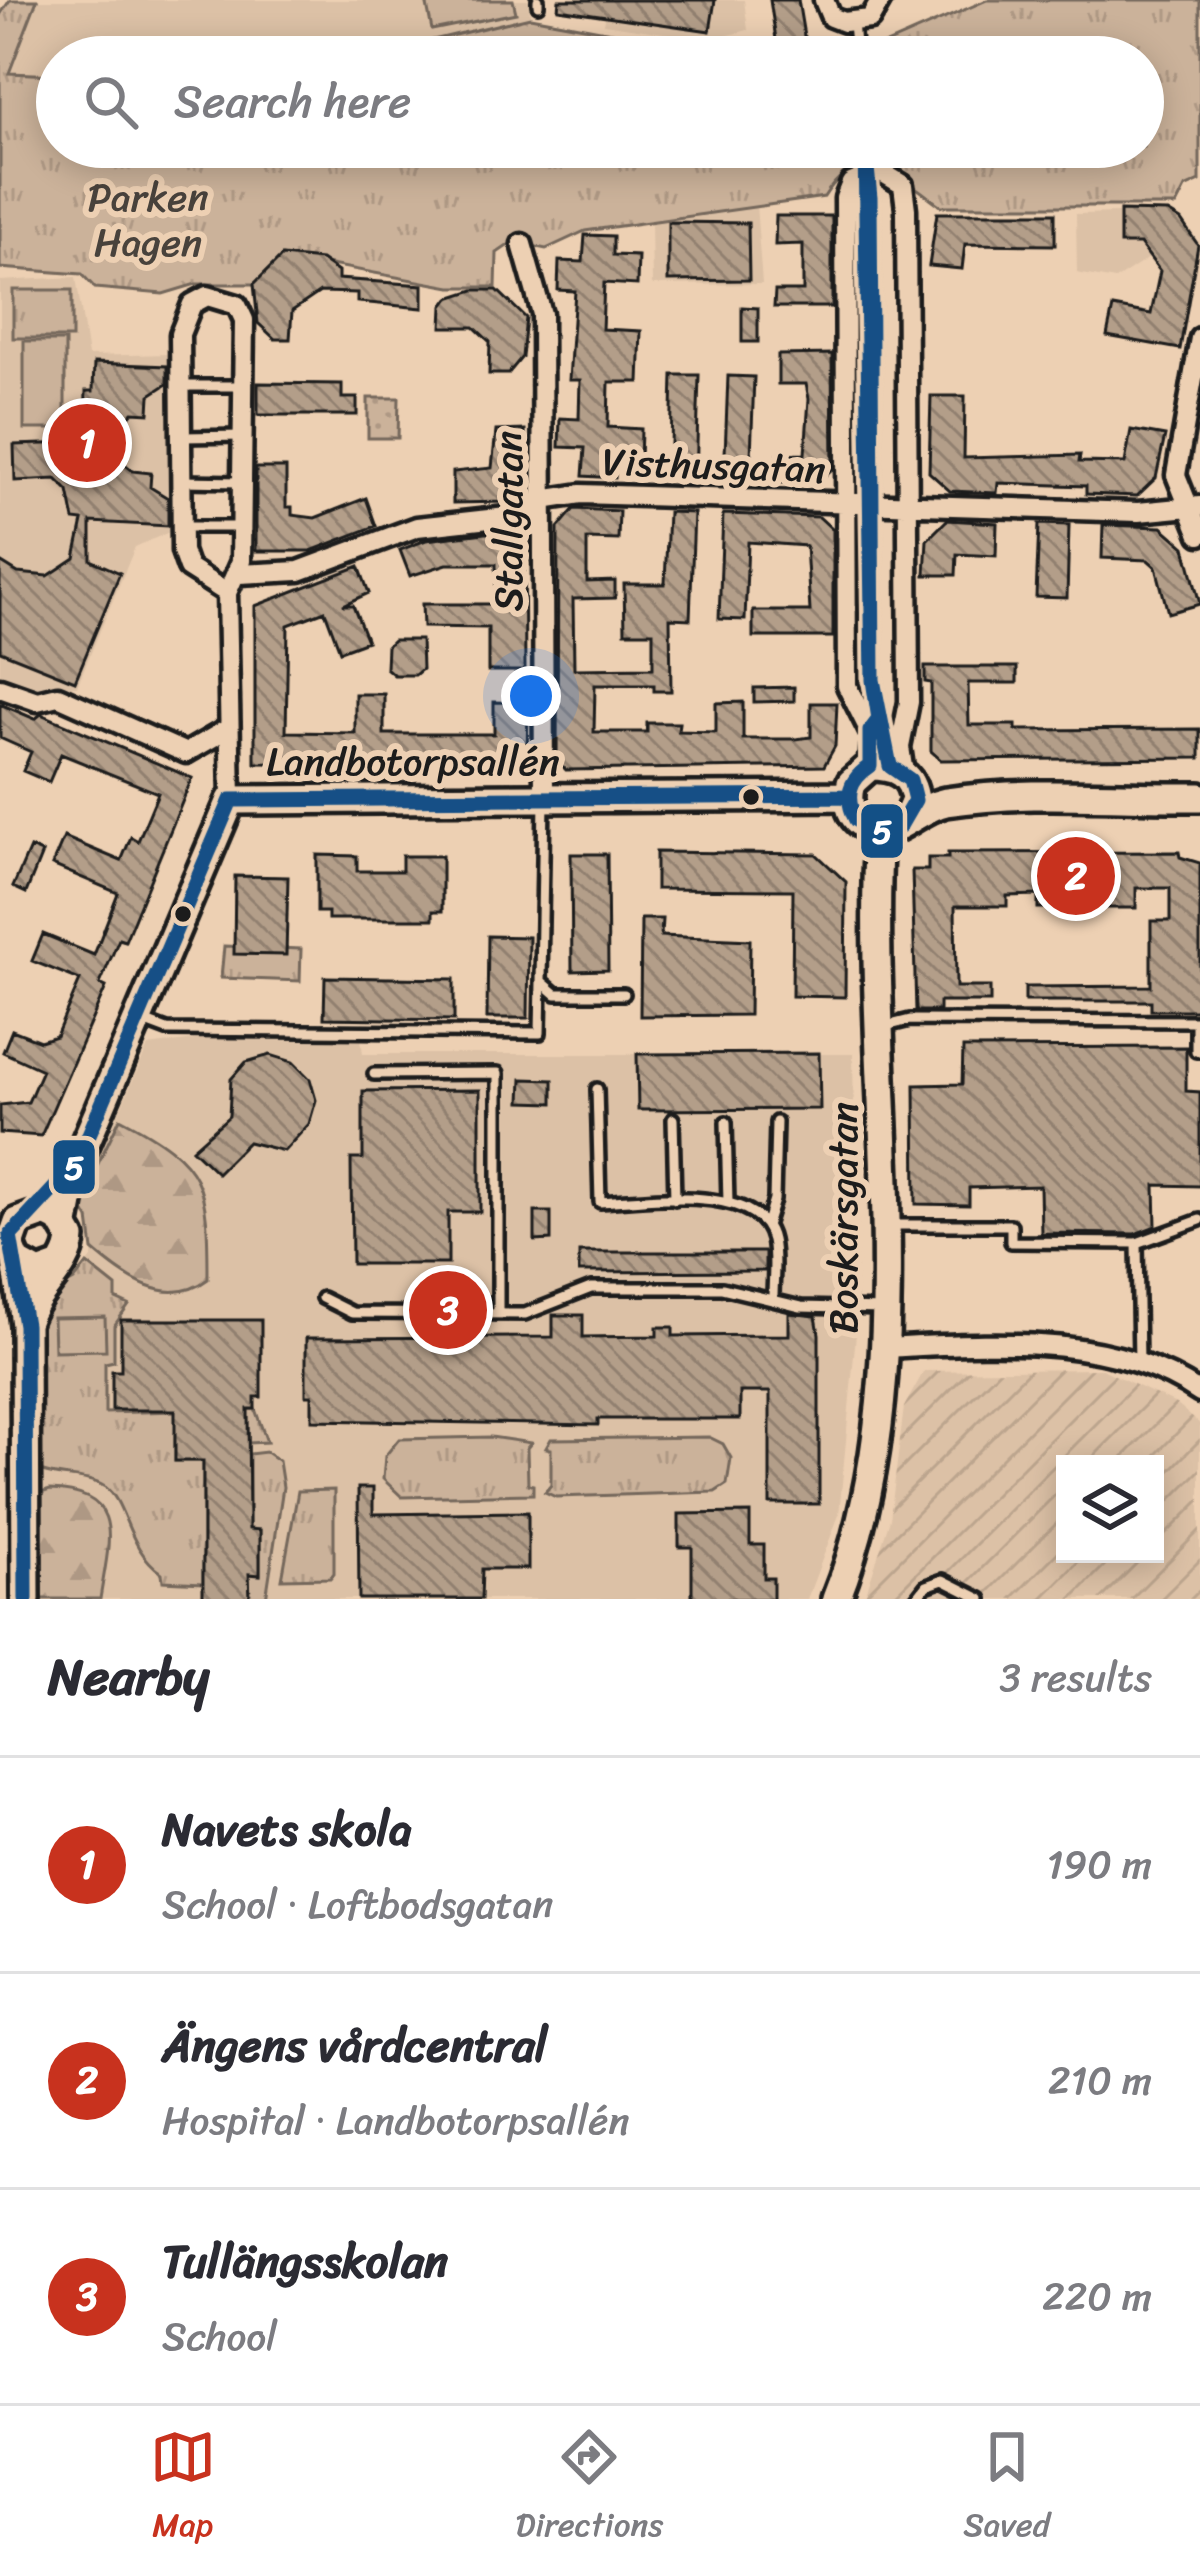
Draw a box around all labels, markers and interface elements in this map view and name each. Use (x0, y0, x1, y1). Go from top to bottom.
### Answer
search box (36, 36, 1164, 168)
text: Search here (174, 62, 411, 142)
icon: search (78, 69, 144, 135)
park label: Parken Hagen (87, 163, 209, 277)
pin: 1 (48, 398, 126, 488)
street label: Visthusgatan (601, 427, 827, 503)
street label: Stallgatan (474, 431, 543, 611)
your location (501, 666, 561, 726)
street label: Landbotorpsallén (266, 727, 560, 796)
unlabelled marker (740, 786, 762, 808)
line badge: 5 (859, 802, 905, 860)
text: 5 (872, 803, 892, 861)
pin: 2 (1037, 831, 1115, 921)
unlabelled marker (172, 903, 194, 925)
street label: Boskärsgatan (809, 1102, 878, 1334)
line badge: 5 (51, 1138, 97, 1196)
text: 5 (64, 1139, 84, 1197)
pin: 3 (409, 1265, 487, 1355)
map controls (1056, 1455, 1164, 1563)
button: layers (1056, 1455, 1164, 1563)
text: Nearby (48, 1632, 209, 1722)
text: 3 results (999, 1643, 1152, 1712)
text: Navets skola (162, 1790, 412, 1870)
text: 1 (79, 1830, 95, 1899)
text: 190 m (1047, 1830, 1152, 1899)
text: School · Loftbodsgatan (162, 1870, 553, 1939)
text: Ängens vårdcentral (162, 2006, 548, 2086)
text: 2 (76, 2046, 98, 2115)
text: 210 m (1048, 2046, 1152, 2115)
text: Hospital · Landbotorpsallén (162, 2086, 629, 2155)
text: Tullängsskolan (162, 2222, 448, 2302)
text: 3 (76, 2262, 98, 2331)
text: 220 m (1042, 2262, 1152, 2331)
text: School (162, 2302, 277, 2371)
tab: Map (150, 2424, 216, 2554)
tab: Directions (516, 2424, 663, 2554)
tab: Saved (963, 2424, 1050, 2554)

